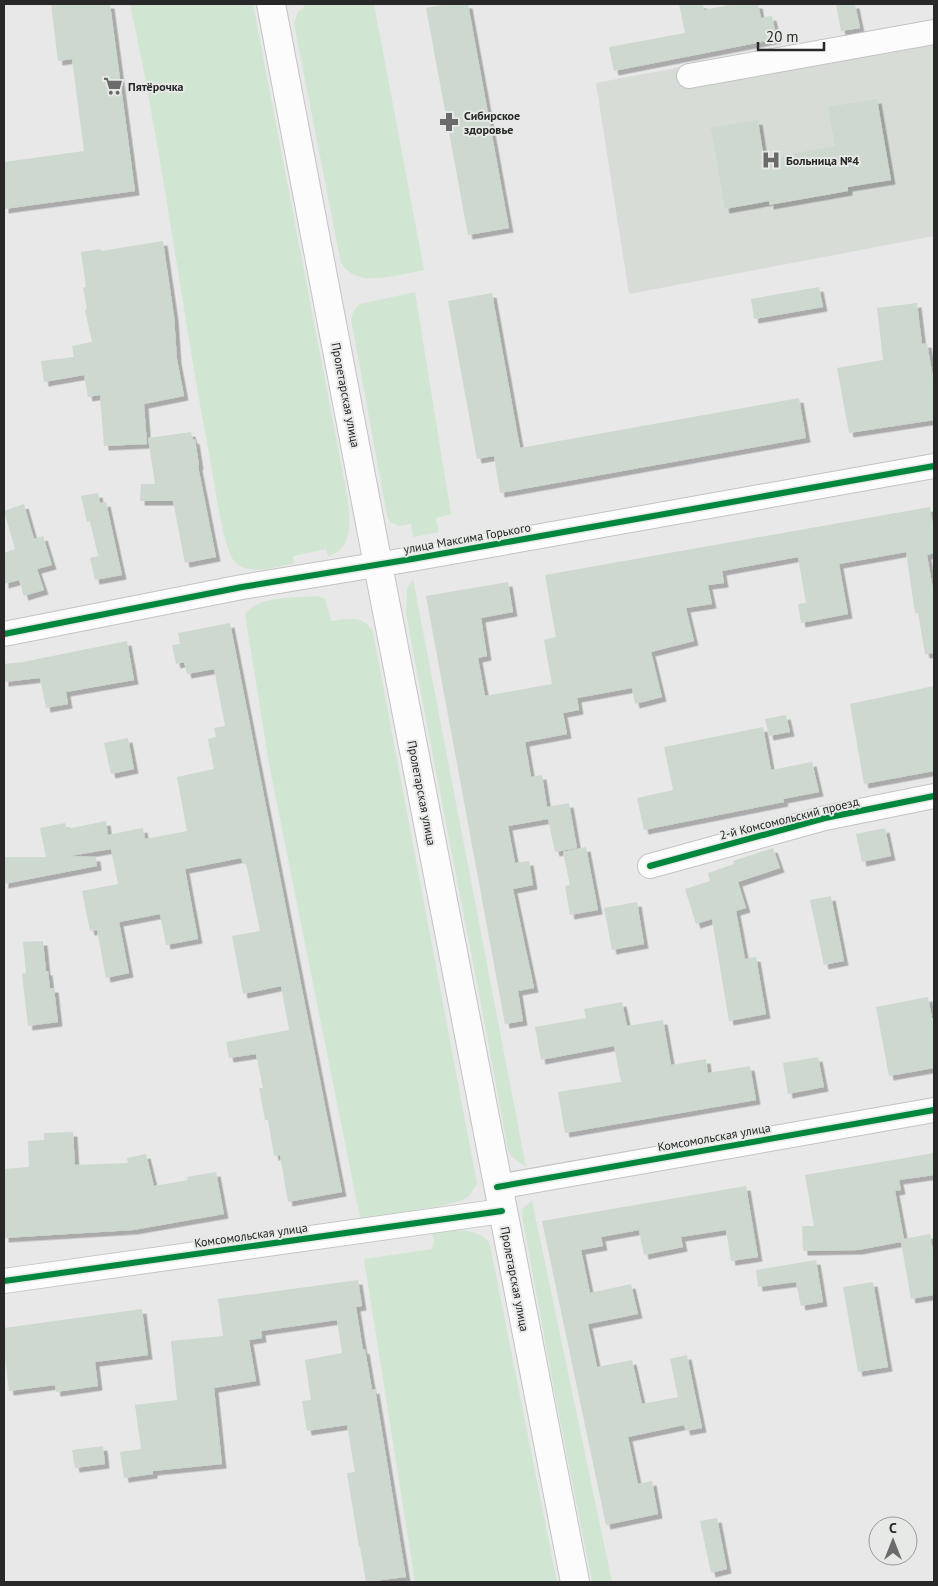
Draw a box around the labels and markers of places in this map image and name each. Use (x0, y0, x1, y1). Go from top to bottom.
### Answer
supermarket icon: Пятёрочка (102, 75, 124, 97)
place label: Пятёрочка (128, 79, 184, 94)
place label: Сибирское здоровье (464, 108, 520, 137)
pharmacy icon: Сибирское здоровье (438, 111, 460, 133)
hospital icon: Больница №4 (760, 149, 782, 171)
place label: Больница №4 (786, 153, 859, 168)

